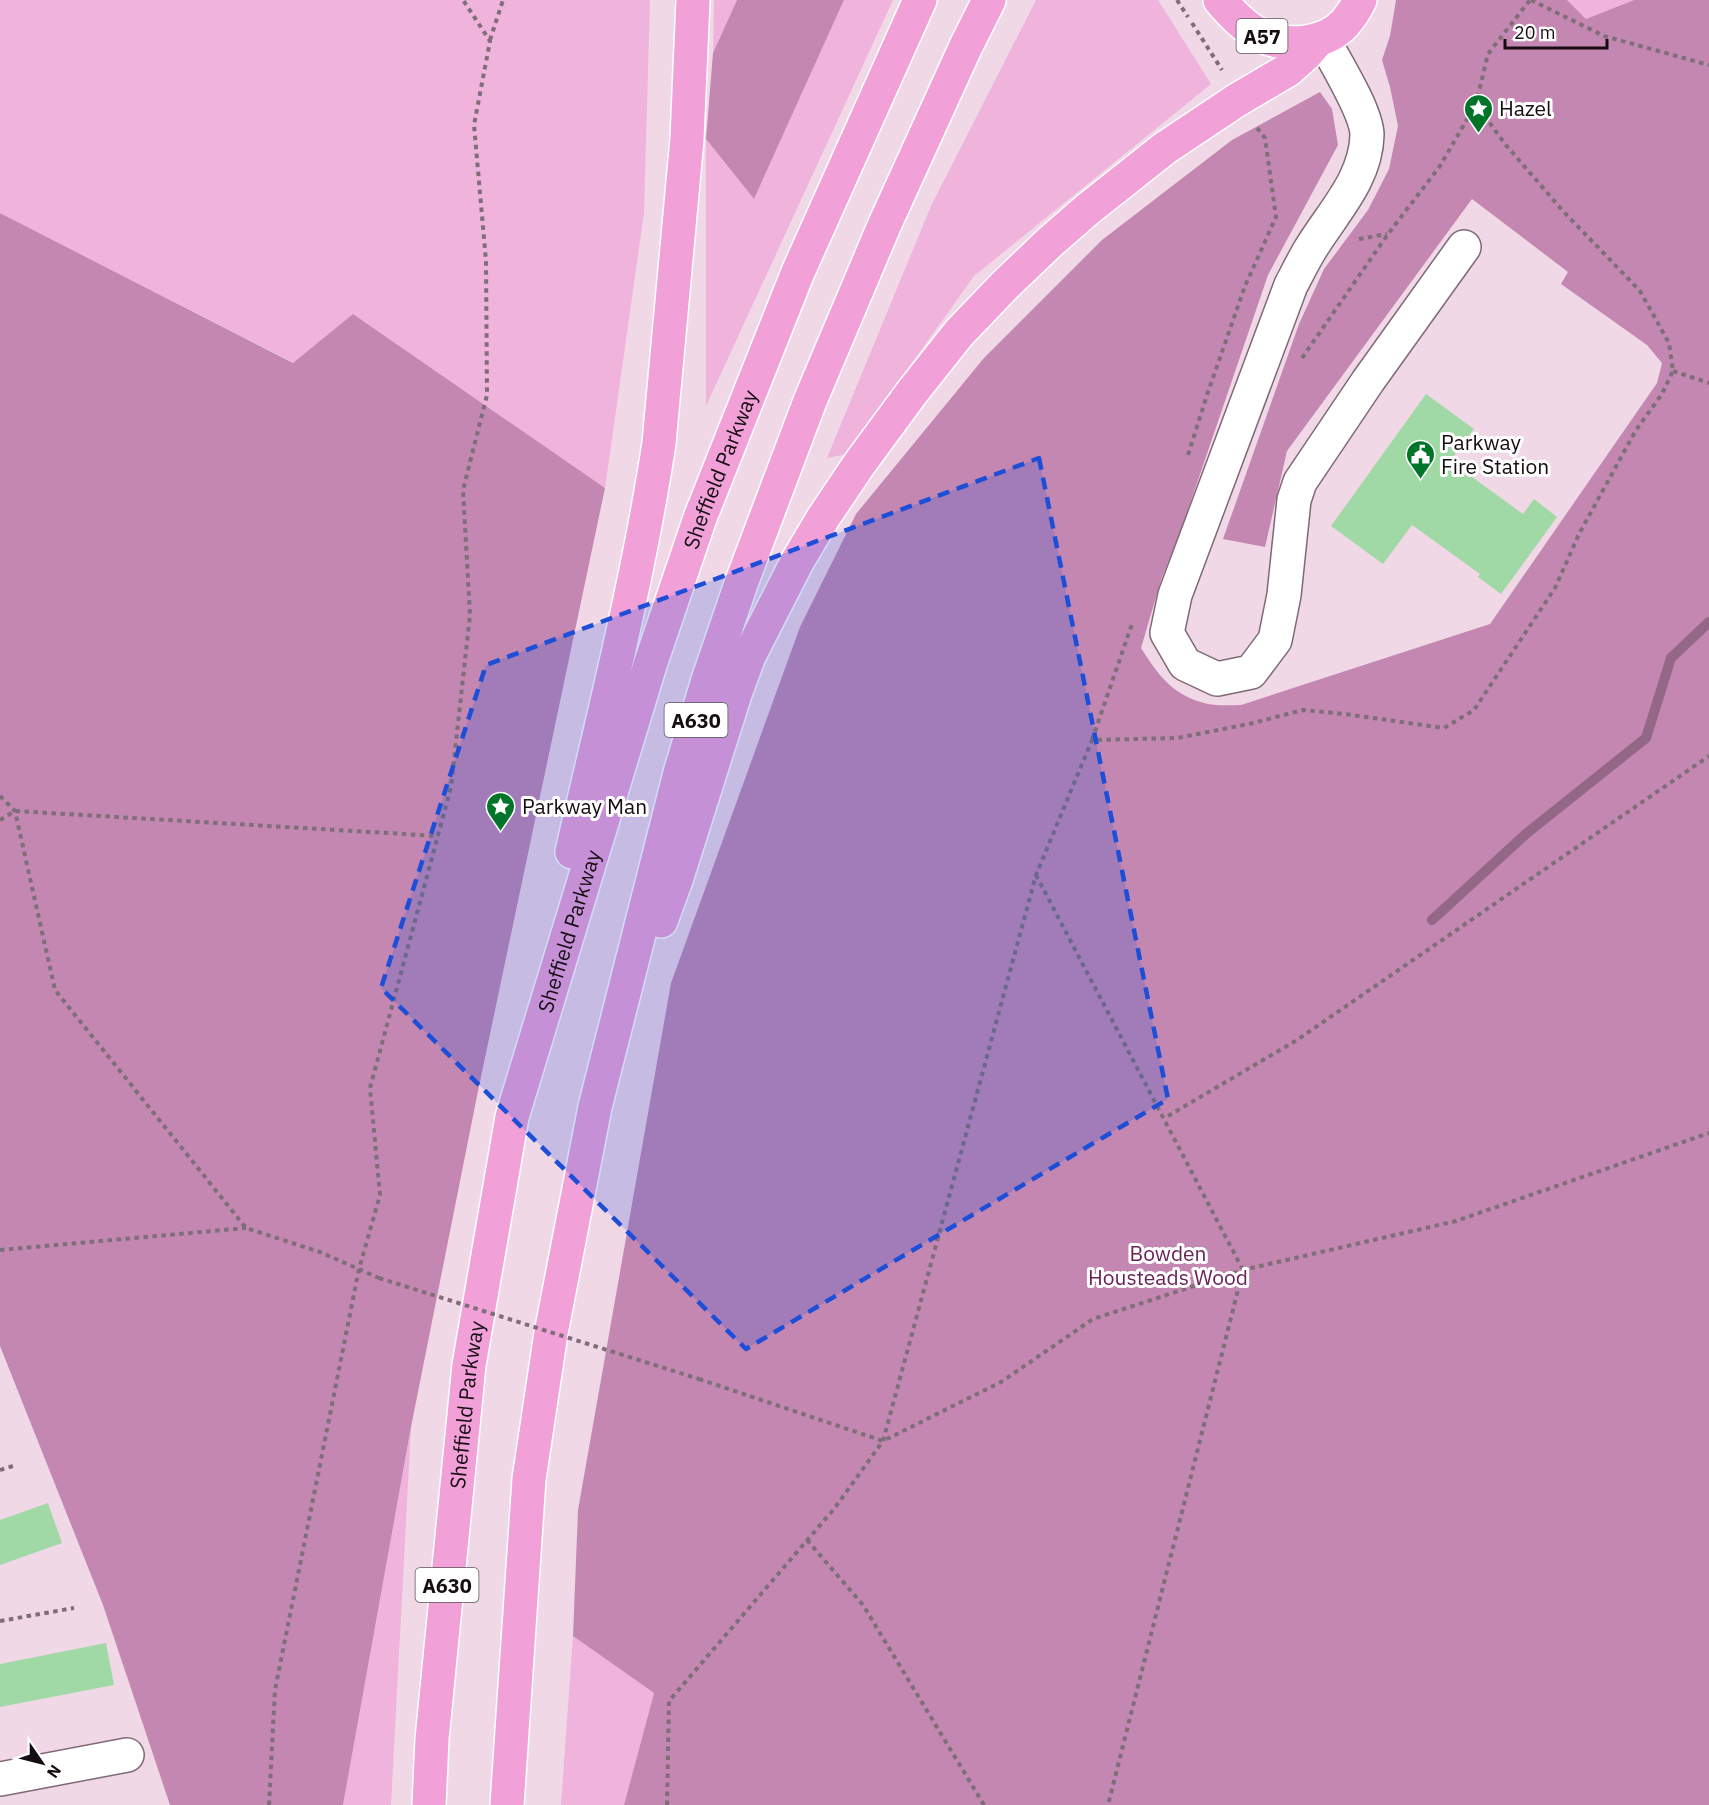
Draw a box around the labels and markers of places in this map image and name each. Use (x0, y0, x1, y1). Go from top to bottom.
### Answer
place icon: Hazel (1462, 92, 1494, 134)
place label: Hazel (1499, 94, 1552, 122)
place label: Parkway Fire Station (1441, 428, 1549, 480)
public building icon: Parkway Fire Station (1404, 438, 1436, 480)
place icon: Parkway Man (485, 790, 517, 832)
place label: Parkway Man (522, 792, 647, 820)

